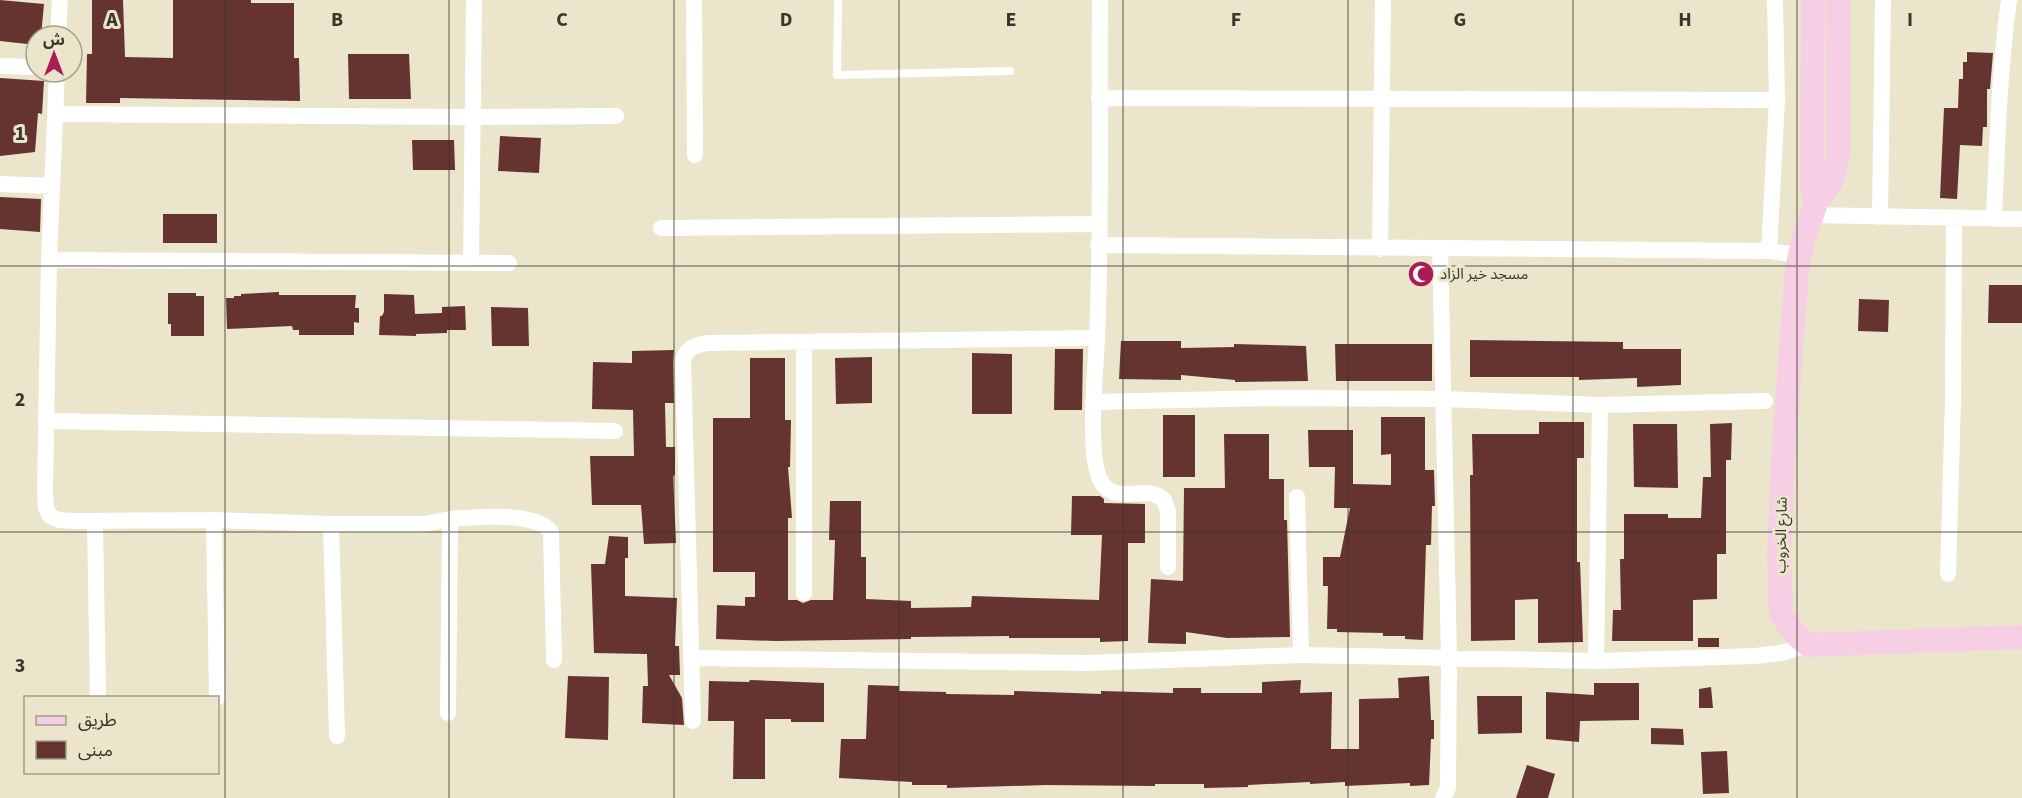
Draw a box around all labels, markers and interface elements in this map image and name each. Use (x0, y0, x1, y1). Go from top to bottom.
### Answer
text: A (105, 6, 118, 34)
text: B (331, 6, 343, 34)
text: C (556, 6, 568, 34)
text: D (780, 6, 792, 34)
text: E (1006, 6, 1016, 34)
text: F (1231, 6, 1241, 34)
text: G (1454, 6, 1466, 34)
text: H (1678, 6, 1692, 34)
text: I (1907, 6, 1913, 34)
north arrow (24, 24, 84, 84)
text: ش (43, 29, 65, 51)
text: 1 (15, 120, 25, 148)
mosque icon: مسجد خير الزاد (1406, 259, 1436, 289)
place label: مسجد خير الزاد (1440, 264, 1528, 285)
text: 2 (15, 386, 25, 414)
street label: شارع الخروب (1770, 496, 1794, 574)
text: 3 (15, 652, 25, 680)
legend (24, 696, 219, 774)
text: طريق (78, 708, 117, 733)
text: مبنى (78, 738, 113, 763)

